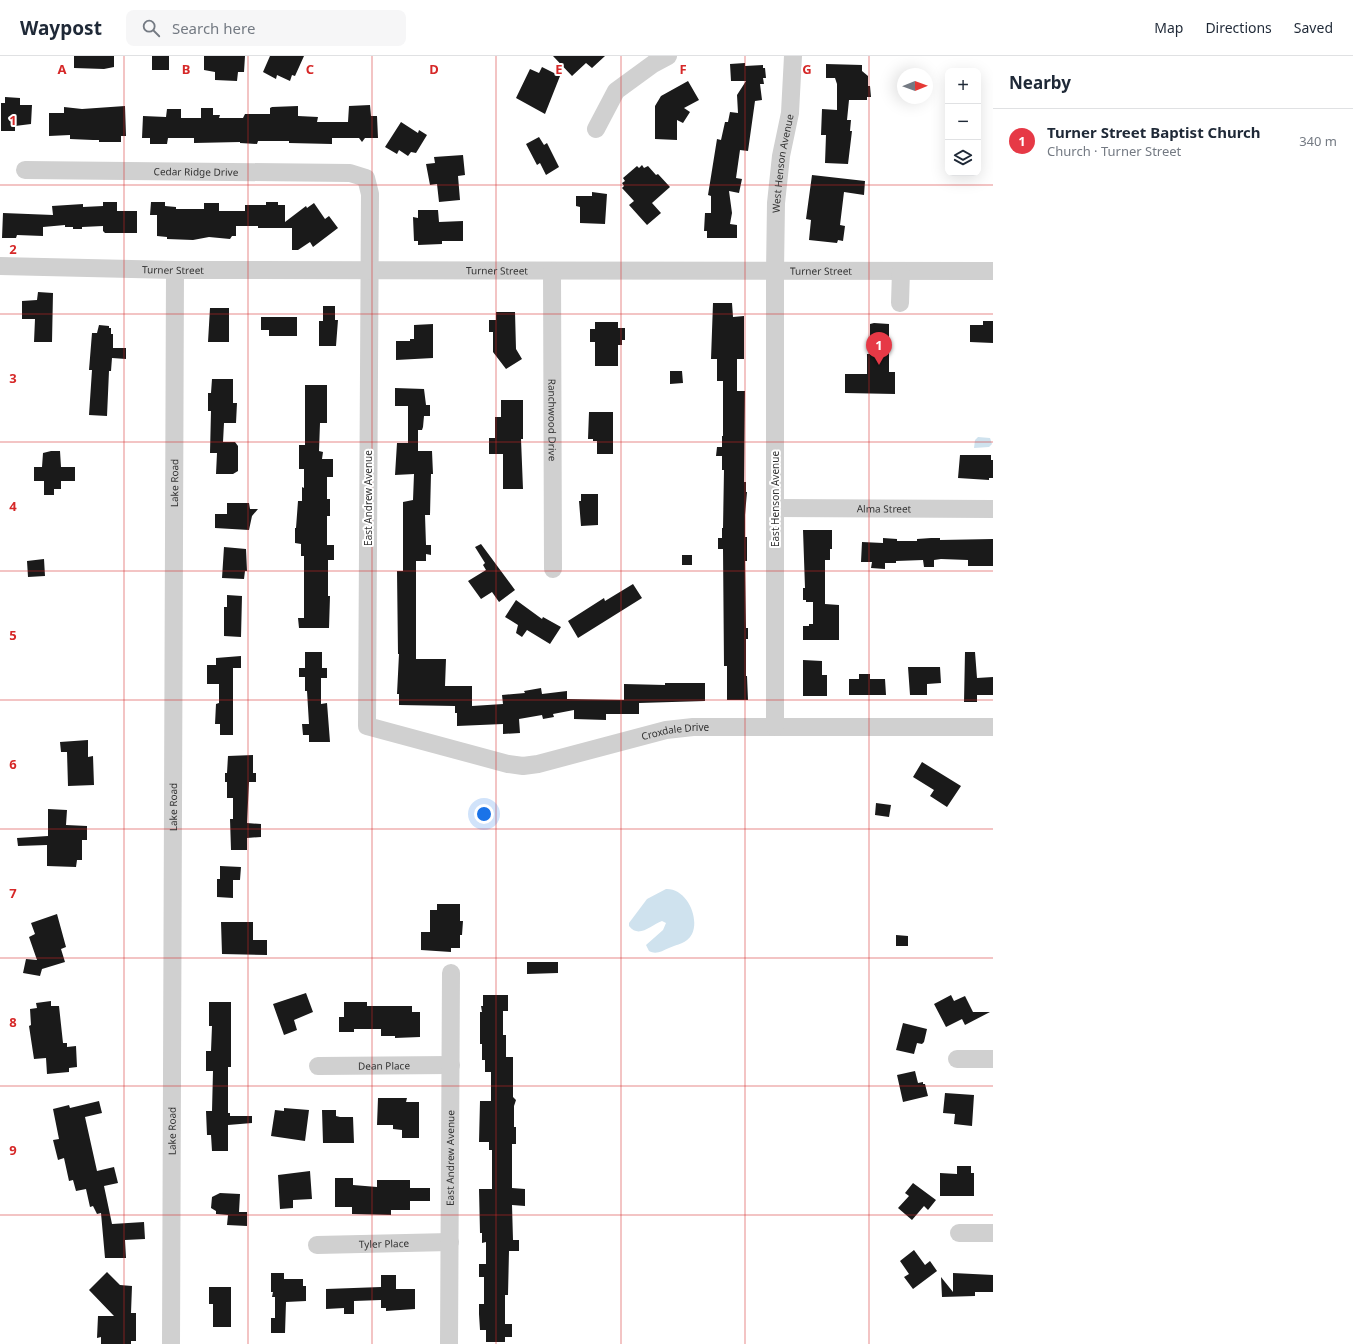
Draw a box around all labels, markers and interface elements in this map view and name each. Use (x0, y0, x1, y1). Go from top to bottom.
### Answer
search box (126, 10, 406, 46)
text: Waypost (20, 15, 102, 41)
icon: search (140, 17, 162, 39)
text: Search here (172, 18, 255, 38)
text: Map (1154, 18, 1183, 37)
text: Directions (1205, 18, 1272, 37)
text: Saved (1294, 18, 1333, 37)
text: A (58, 60, 67, 78)
text: B (182, 60, 190, 78)
text: C (306, 60, 314, 78)
text: D (429, 60, 439, 78)
text: E (555, 60, 563, 78)
text: F (679, 60, 687, 78)
text: G (802, 60, 812, 78)
north arrow (897, 68, 933, 104)
map controls (945, 68, 981, 176)
button: + (945, 68, 981, 104)
text: Nearby (1009, 71, 1071, 94)
button: − (945, 104, 981, 140)
text: 1 (9, 111, 17, 129)
street label: West Henson Avenue (769, 112, 797, 213)
text: Turner Street Baptist Church (1047, 122, 1261, 142)
text: 1 (1018, 132, 1026, 150)
text: 340 m (1299, 132, 1337, 150)
button: layers (945, 140, 981, 176)
text: Church · Turner Street (1047, 142, 1181, 160)
street label: Cedar Ridge Drive (154, 164, 239, 179)
text: 2 (9, 240, 17, 258)
street label: Turner Street (142, 262, 204, 277)
street label: Turner Street (466, 263, 528, 277)
street label: Turner Street (790, 264, 852, 278)
pin: 1 (866, 332, 892, 365)
text: 3 (9, 369, 17, 387)
street label: Ranchwood Drive (545, 379, 560, 462)
street label: East Andrew Avenue (361, 450, 375, 546)
street label: East Henson Avenue (768, 451, 782, 547)
street label: Lake Road (167, 459, 181, 507)
text: 4 (9, 497, 17, 515)
street label: Alma Street (857, 501, 912, 516)
text: 5 (9, 626, 17, 644)
street label: Croxdale Drive (640, 720, 709, 743)
text: 6 (9, 755, 17, 773)
street label: Lake Road (166, 783, 180, 831)
your location (474, 804, 494, 824)
text: 7 (9, 884, 17, 902)
text: 8 (9, 1013, 17, 1031)
street label: Dean Place (358, 1058, 410, 1073)
street label: Lake Road (165, 1107, 179, 1155)
street label: East Andrew Avenue (443, 1110, 457, 1206)
text: 9 (9, 1141, 17, 1159)
street label: Tyler Place (359, 1236, 410, 1251)

